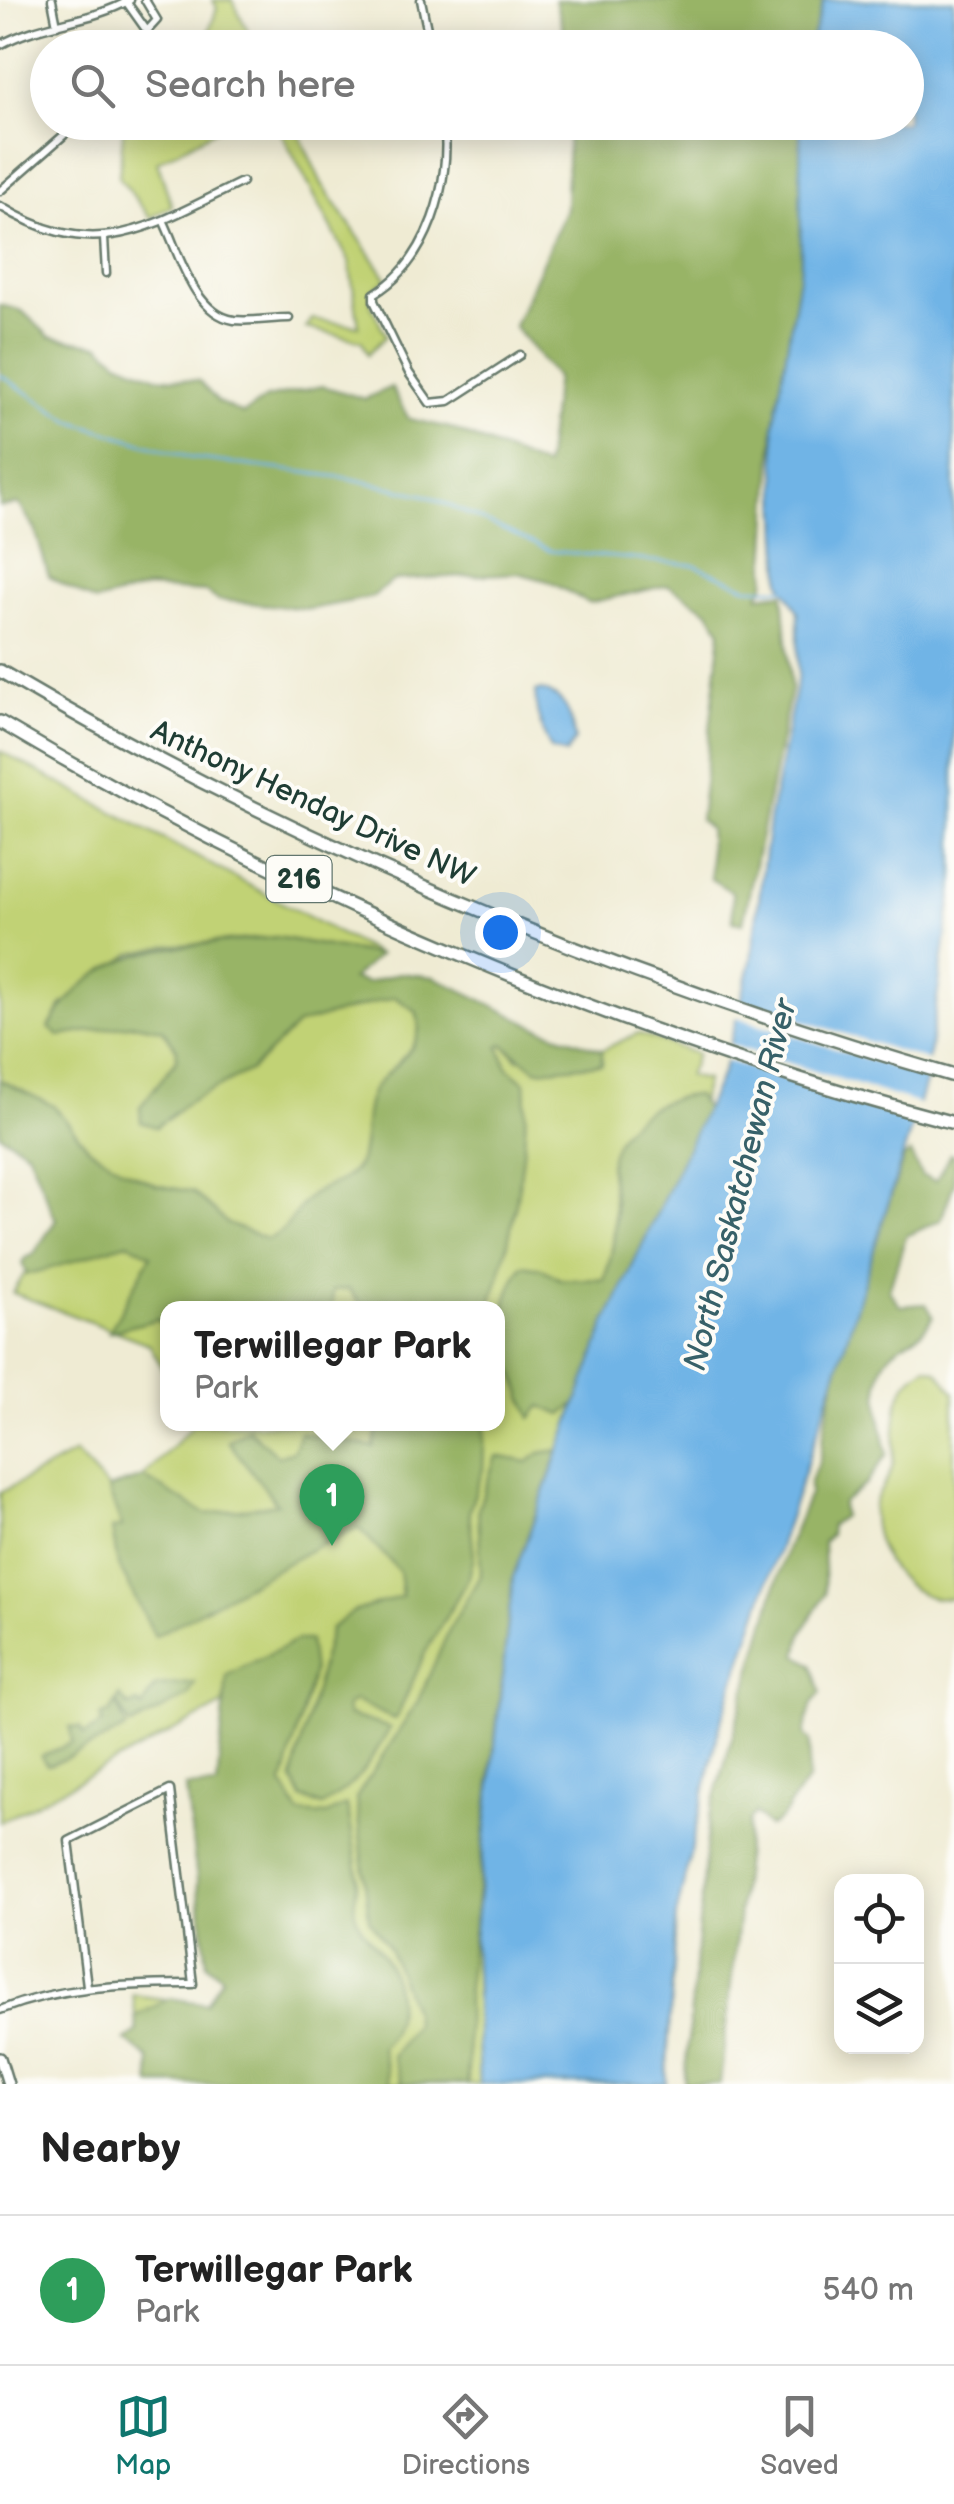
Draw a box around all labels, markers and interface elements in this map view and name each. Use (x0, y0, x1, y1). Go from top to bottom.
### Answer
search box (30, 30, 924, 140)
icon: search (65, 58, 120, 113)
text: Search here (145, 63, 356, 108)
street label: Anthony Henday Drive NW (145, 713, 481, 895)
road number: 216 (266, 856, 332, 902)
your location (475, 907, 526, 958)
water label: North Saskatchewan River (676, 993, 807, 1375)
popup (160, 1301, 505, 1431)
text: Terwillegar Park (194, 1324, 471, 1369)
text: Park (194, 1369, 258, 1408)
pin: 1 (300, 1464, 364, 1546)
map controls (834, 1874, 924, 2054)
button: locate (834, 1874, 924, 1964)
button: layers (834, 1964, 924, 2054)
text: Nearby (40, 2124, 180, 2175)
text: Terwillegar Park (135, 2248, 412, 2293)
text: 1 (66, 2271, 79, 2310)
text: 540 m (822, 2271, 914, 2310)
text: Park (135, 2293, 199, 2332)
tab: Map (115, 2389, 171, 2482)
tab: Directions (401, 2389, 530, 2482)
tab: Saved (760, 2389, 839, 2482)

